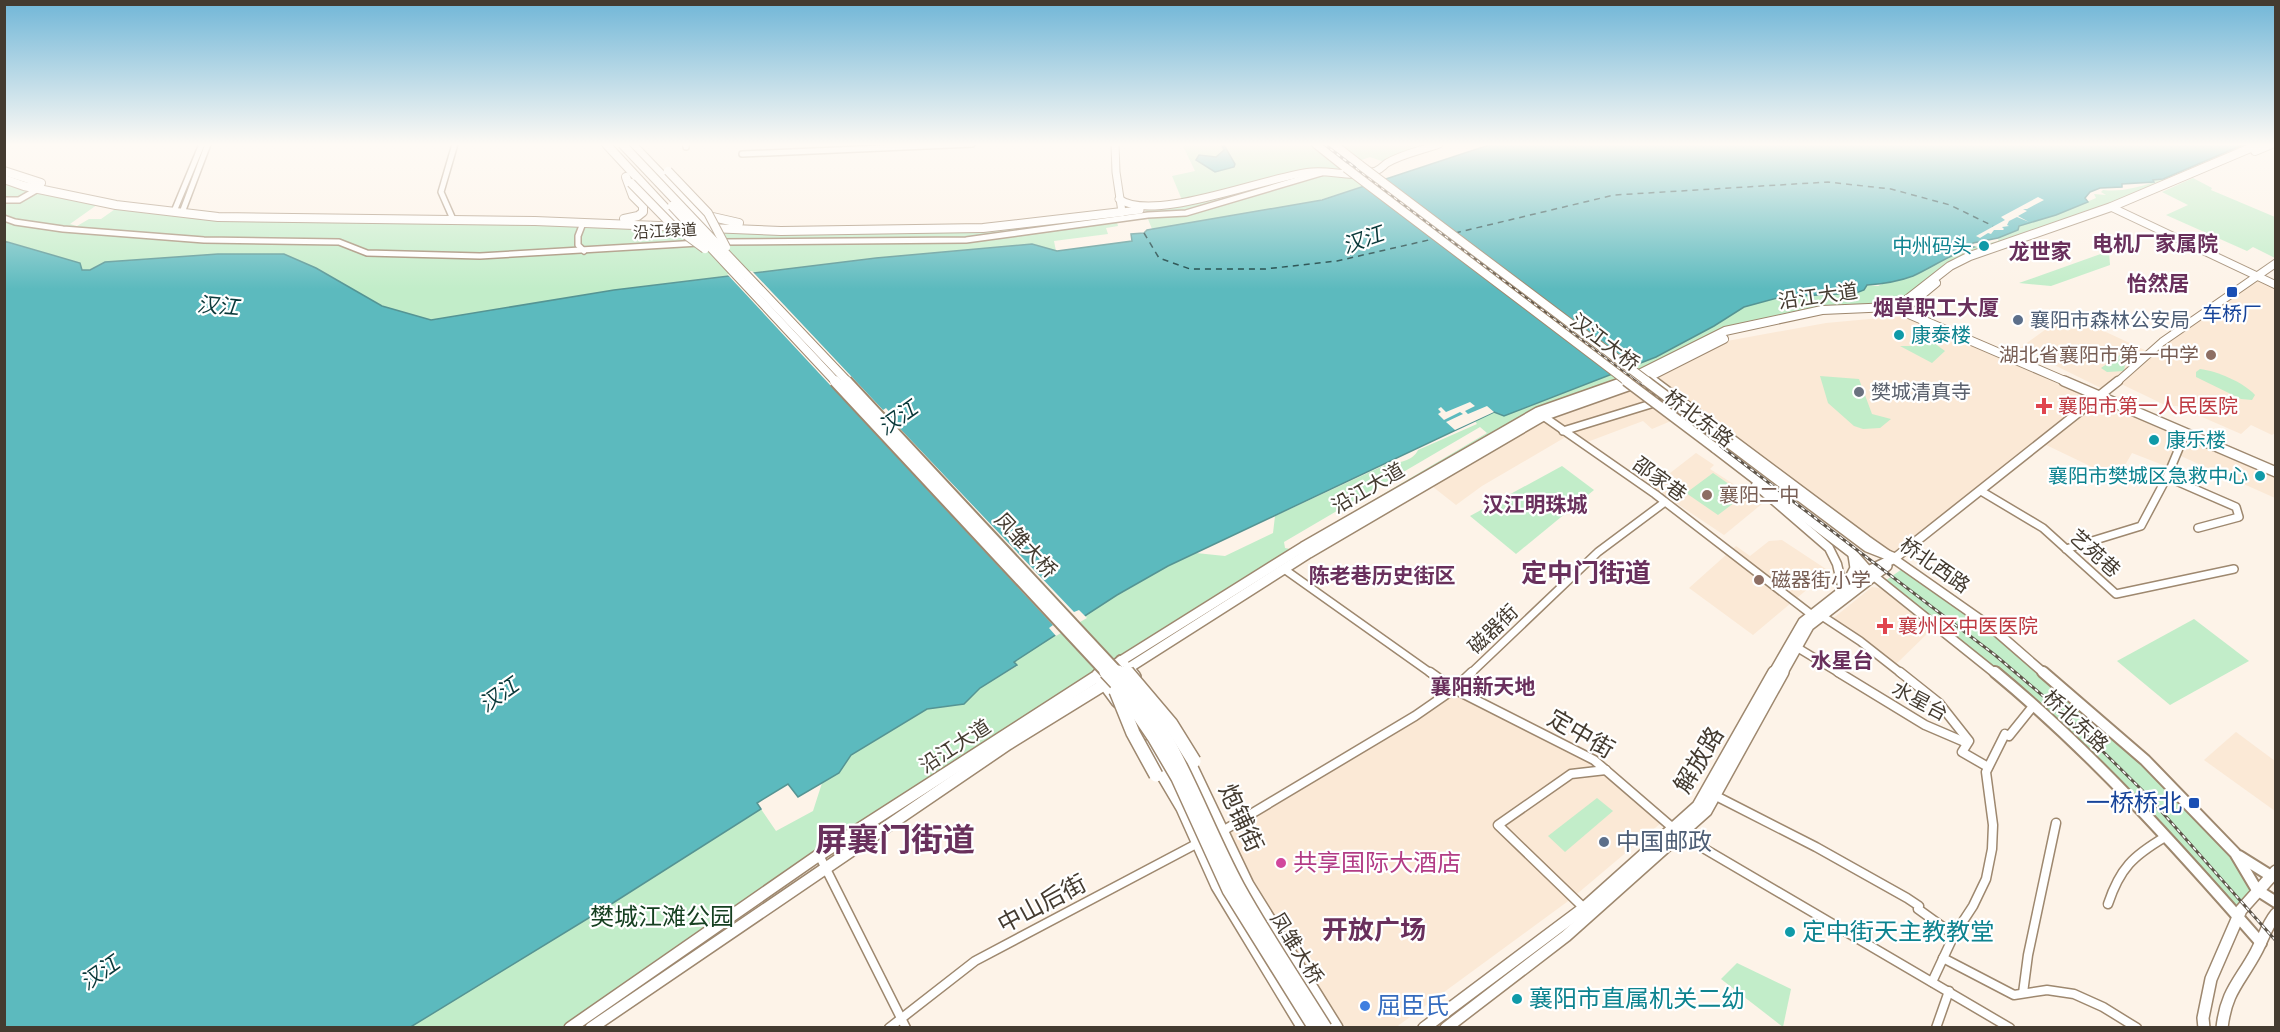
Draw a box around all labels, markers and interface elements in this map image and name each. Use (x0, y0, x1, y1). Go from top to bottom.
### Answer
street label: 沿江绿道 (633, 220, 697, 242)
water label: 汉江 (1339, 220, 1389, 259)
district label: 电机厂家属院 (2092, 231, 2218, 257)
place label: 中州码头 (1892, 234, 1972, 258)
marker: 中州码头 (1977, 239, 1991, 253)
district label: 龙世家 (2009, 239, 2072, 265)
district label: 怡然居 (2127, 271, 2190, 297)
street label: 沿江大道 (1777, 279, 1859, 313)
marker: 车桥厂 (2225, 285, 2239, 299)
water label: 汉江 (196, 291, 242, 321)
district label: 烟草职工大厦 (1873, 295, 1999, 321)
place label: 车桥厂 (2202, 302, 2262, 326)
street label: 汉江大桥 (1566, 308, 1644, 376)
place label: 襄阳市森林公安局 (2030, 308, 2190, 332)
marker: 襄阳市森林公安局 (2011, 313, 2025, 327)
place label: 康泰楼 (1911, 323, 1971, 347)
marker: 康泰楼 (1892, 328, 1906, 342)
place label: 湖北省襄阳市第一中学 (1999, 343, 2199, 367)
marker: 湖北省襄阳市第一中学 (2204, 348, 2218, 362)
place label: 樊城清真寺 (1871, 380, 1971, 404)
street label: 桥北东路 (1660, 384, 1738, 452)
marker: 樊城清真寺 (1852, 385, 1866, 399)
water label: 汉江 (873, 394, 924, 441)
place label: 襄阳市第一人民医院 (2058, 394, 2238, 418)
marker: 襄阳市第一人民医院 (2035, 397, 2053, 415)
place label: 康乐楼 (2166, 428, 2226, 452)
marker: 康乐楼 (2147, 433, 2161, 447)
street label: 邵家巷 (1629, 452, 1691, 506)
street label: 沿江大道 (1327, 458, 1409, 518)
place label: 襄阳市樊城区急救中心 (2048, 464, 2248, 488)
marker: 襄阳市樊城区急救中心 (2253, 469, 2267, 483)
place label: 襄阳二中 (1719, 483, 1799, 507)
marker: 襄阳二中 (1700, 488, 1714, 502)
district label: 汉江明珠城 (1483, 492, 1588, 518)
street label: 凤雏大桥 (990, 508, 1062, 582)
street label: 艺苑巷 (2065, 524, 2125, 582)
street label: 桥北西路 (1895, 532, 1975, 598)
district label: 定中门街道 (1521, 558, 1651, 589)
district label: 陈老巷历史街区 (1309, 563, 1456, 589)
place label: 磁器街小学 (1771, 568, 1871, 592)
marker: 磁器街小学 (1752, 573, 1766, 587)
street label: 磁器街 (1463, 600, 1523, 658)
place label: 襄州区中医医院 (1898, 614, 2038, 638)
marker: 襄州区中医医院 (1876, 617, 1894, 635)
district label: 水星台 (1811, 648, 1874, 674)
water label: 汉江 (474, 671, 525, 718)
district label: 襄阳新天地 (1431, 674, 1536, 700)
street label: 水星台 (1888, 676, 1952, 726)
street label: 桥北东路 (2039, 685, 2113, 757)
street label: 定中街 (1543, 704, 1619, 764)
street label: 沿江大道 (915, 714, 995, 778)
street label: 解放路 (1668, 722, 1730, 798)
street label: 炮铺街 (1213, 779, 1269, 857)
place label: 一桥桥北 (2086, 789, 2182, 817)
marker: 一桥桥北 (2187, 796, 2201, 810)
district label: 屏襄门街道 (815, 821, 975, 859)
place label: 中国邮政 (1616, 828, 1712, 856)
marker: 中国邮政 (1597, 835, 1611, 849)
place label: 共享国际大酒店 (1293, 849, 1461, 877)
marker: 共享国际大酒店 (1274, 856, 1288, 870)
street label: 中山后街 (993, 869, 1091, 939)
park label: 樊城江滩公园 (590, 903, 734, 931)
street label: 凤雏大桥 (1266, 908, 1328, 988)
district label: 开放广场 (1322, 915, 1426, 946)
place label: 定中街天主教教堂 (1802, 918, 1994, 946)
marker: 定中街天主教教堂 (1783, 925, 1797, 939)
water label: 汉江 (75, 949, 126, 996)
place label: 襄阳市直属机关二幼 (1529, 985, 1745, 1013)
place label: 屈臣氏 (1377, 992, 1449, 1020)
marker: 襄阳市直属机关二幼 (1510, 992, 1524, 1006)
marker: 屈臣氏 (1358, 999, 1372, 1013)

